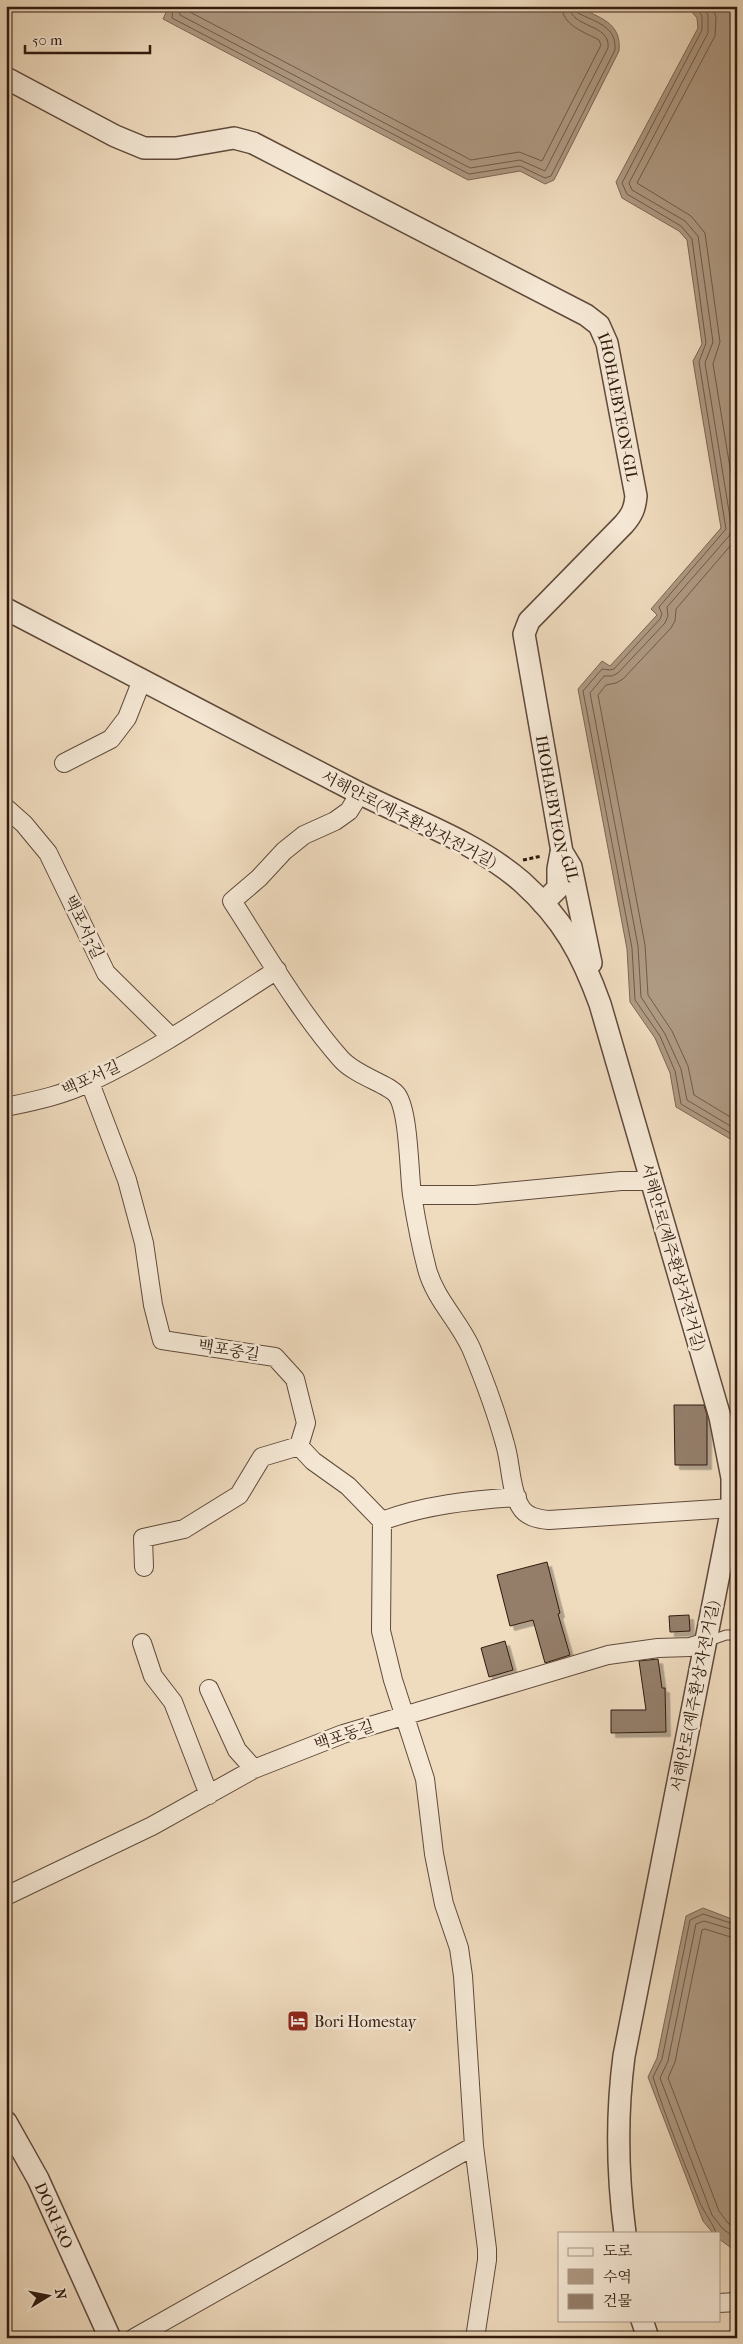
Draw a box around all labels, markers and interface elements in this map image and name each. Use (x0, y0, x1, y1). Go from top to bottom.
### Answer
scale bar (25, 22, 150, 54)
text: 50 m (32, 31, 63, 49)
street label: IHOHAEBYEON-GIL (594, 329, 643, 483)
street label: IHOHAEBYEON-GIL (532, 734, 583, 884)
street label: 서해안로(제주환상자전거길) (318, 766, 500, 872)
street label: 백포서3길 (60, 892, 108, 962)
street label: 백포서길 (59, 1056, 123, 1100)
street label: 서해안로(제주환상자전거길) (637, 1161, 709, 1353)
street label: 백포중길 (197, 1336, 261, 1364)
street label: 서해안로(제주환상자전거길) (667, 1599, 723, 1793)
street label: 백포동길 (312, 1716, 376, 1754)
hotel icon: Bori Homestay (286, 2009, 310, 2033)
place label: Bori Homestay (314, 2012, 417, 2031)
street label: DORI-RO (31, 2179, 78, 2251)
legend (558, 2232, 720, 2322)
text: 도로 (603, 2242, 632, 2260)
text: 수역 (603, 2268, 632, 2286)
north arrow (22, 2272, 72, 2322)
text: N (51, 2287, 70, 2301)
text: 건물 (603, 2292, 632, 2310)

